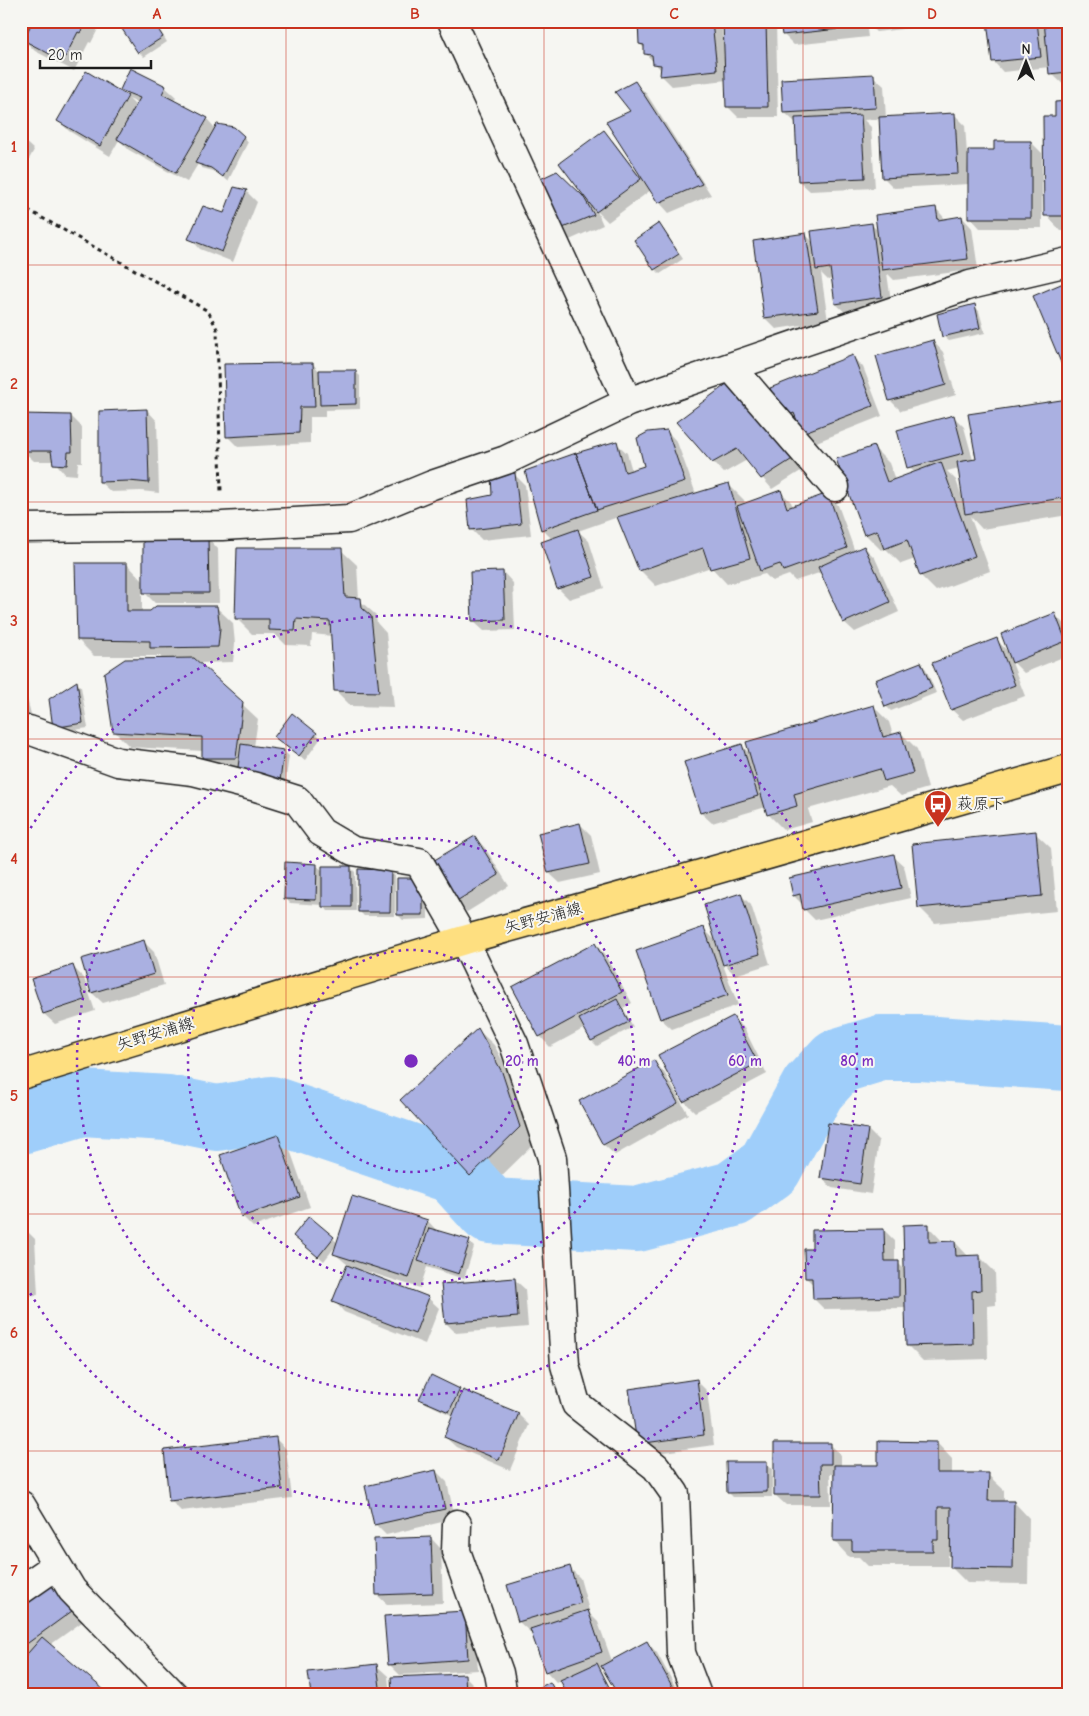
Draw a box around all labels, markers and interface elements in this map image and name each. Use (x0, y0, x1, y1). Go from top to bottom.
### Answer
text: A (153, 5, 162, 23)
text: B (410, 5, 420, 23)
text: C (669, 5, 679, 23)
text: D (927, 5, 937, 23)
scale bar (40, 38, 151, 70)
north arrow (1002, 38, 1052, 88)
text: N (1021, 41, 1031, 58)
text: 20 m (48, 46, 82, 64)
text: 1 (11, 138, 17, 156)
text: 2 (10, 375, 18, 393)
text: 3 (10, 612, 18, 630)
bus stop icon: 萩原下 (923, 789, 953, 828)
place label: 萩原下 (957, 795, 1005, 813)
text: 4 (10, 850, 18, 868)
street label: 矢野安浦線 (502, 899, 584, 937)
street label: 矢野安浦線 (114, 1014, 196, 1054)
centre of rings (402, 1052, 420, 1070)
text: 20 m (505, 1052, 539, 1070)
text: 40 m (618, 1052, 651, 1070)
text: 60 m (728, 1052, 762, 1070)
text: 80 m (840, 1052, 874, 1070)
text: 5 (10, 1087, 18, 1105)
text: 6 (10, 1324, 18, 1342)
text: 7 (10, 1562, 18, 1580)

